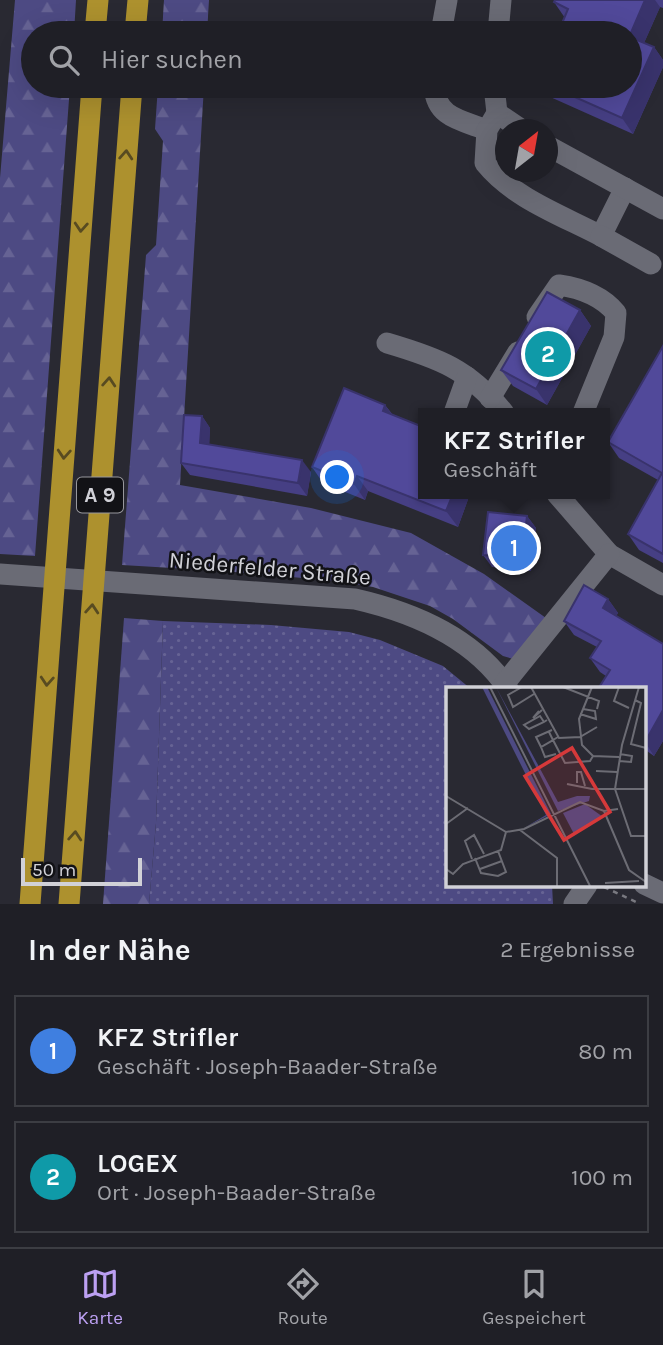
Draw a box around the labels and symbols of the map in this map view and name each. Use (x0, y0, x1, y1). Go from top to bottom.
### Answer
north arrow (495, 119, 558, 182)
one-way arrow (118, 150, 133, 161)
one-way arrow (74, 222, 89, 233)
pin: 2 (525, 328, 571, 380)
one-way arrow (101, 376, 116, 387)
one-way arrow (57, 449, 72, 460)
your location (320, 460, 354, 494)
road number: A 9 (77, 477, 123, 512)
pin: 1 (491, 522, 537, 574)
street label: Niederfelder Straße (168, 546, 372, 591)
one-way arrow (84, 603, 99, 614)
one-way arrow (40, 676, 55, 687)
inset map (446, 687, 646, 886)
one-way arrow (67, 830, 82, 841)
scale bar (21, 855, 142, 887)

